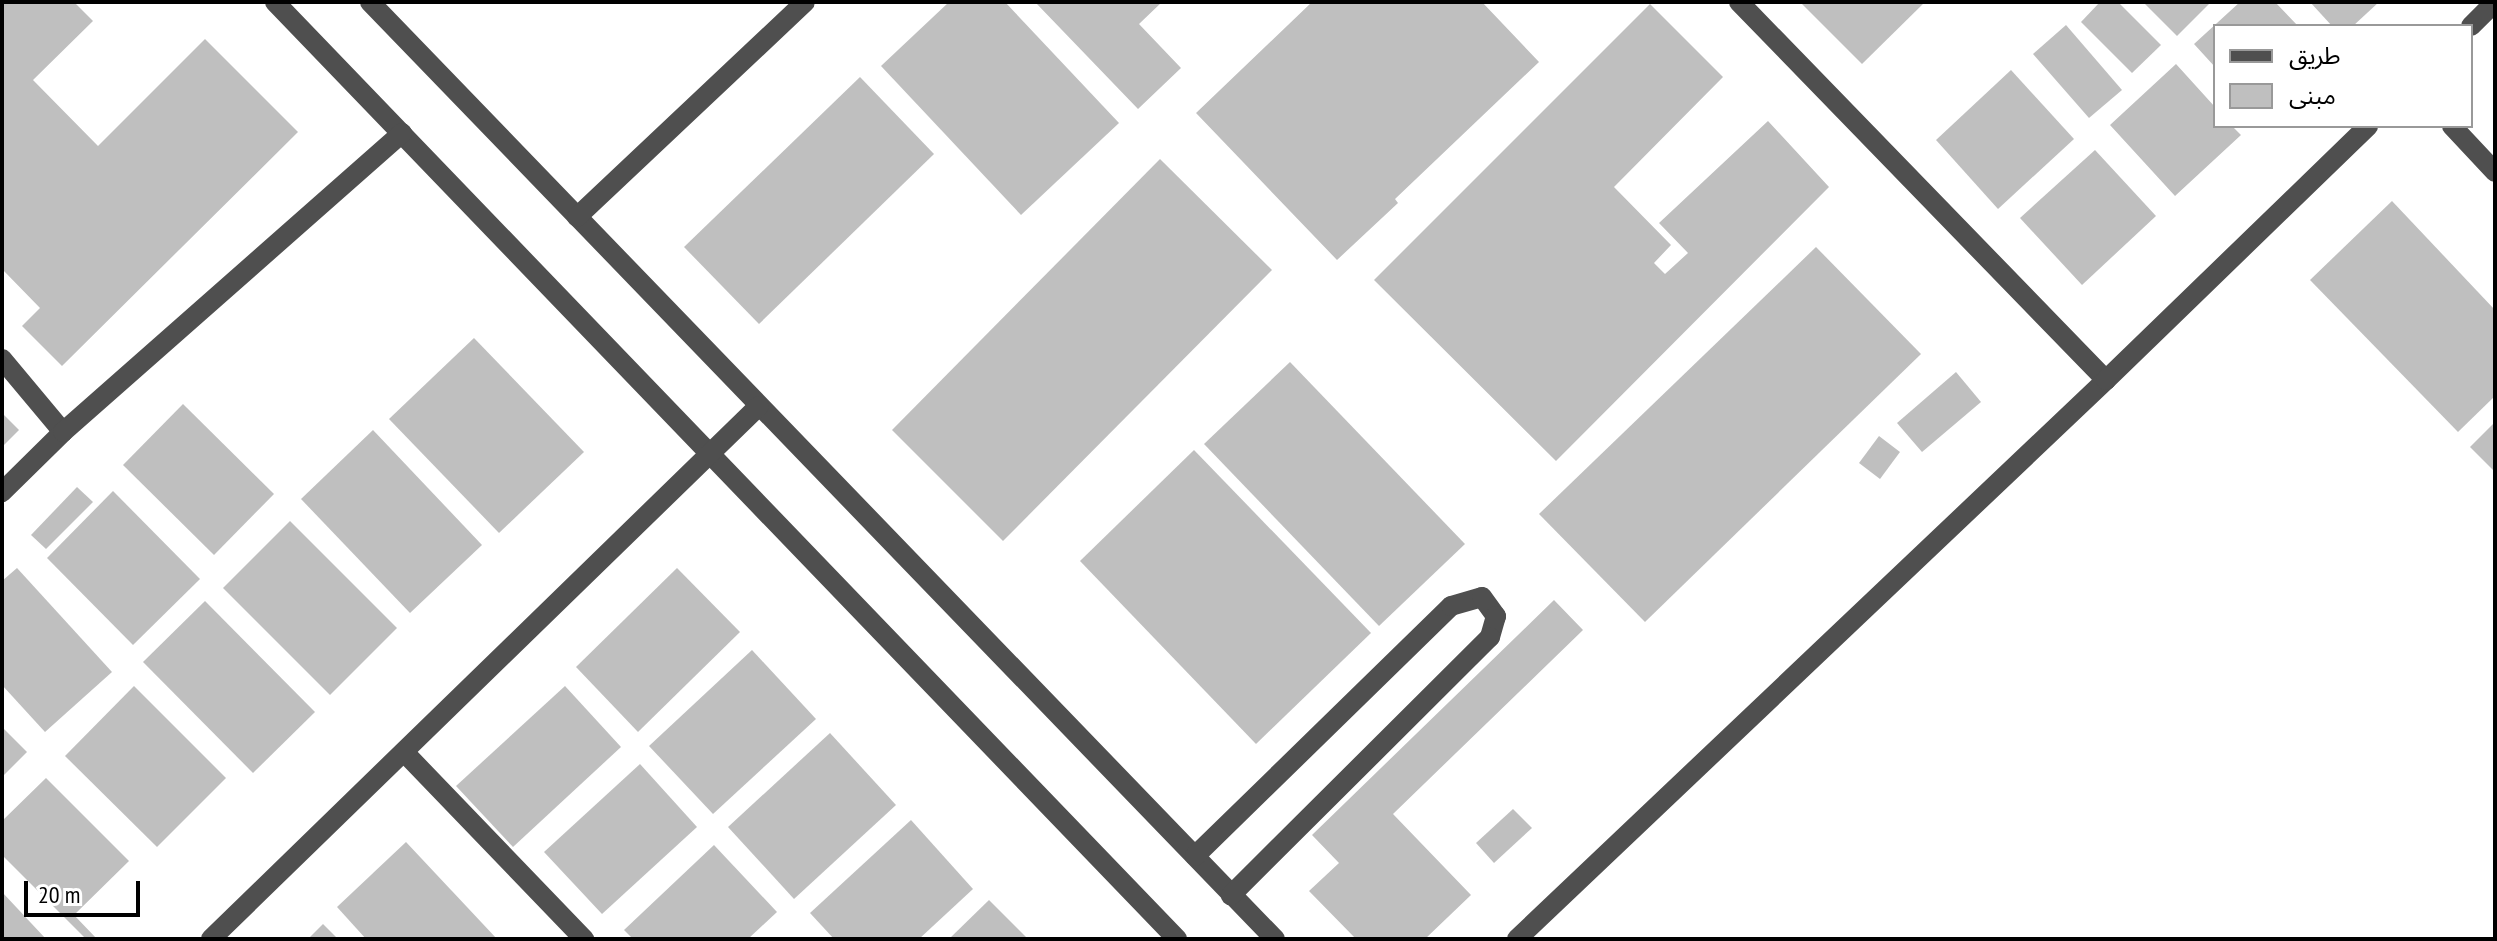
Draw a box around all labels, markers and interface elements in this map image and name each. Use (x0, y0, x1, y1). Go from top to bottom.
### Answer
legend (2213, 24, 2473, 128)
text: طريق (2289, 40, 2341, 71)
text: مبنى (2289, 80, 2336, 111)
scale bar (28, 865, 144, 915)
text: 20 m (38, 879, 80, 910)

